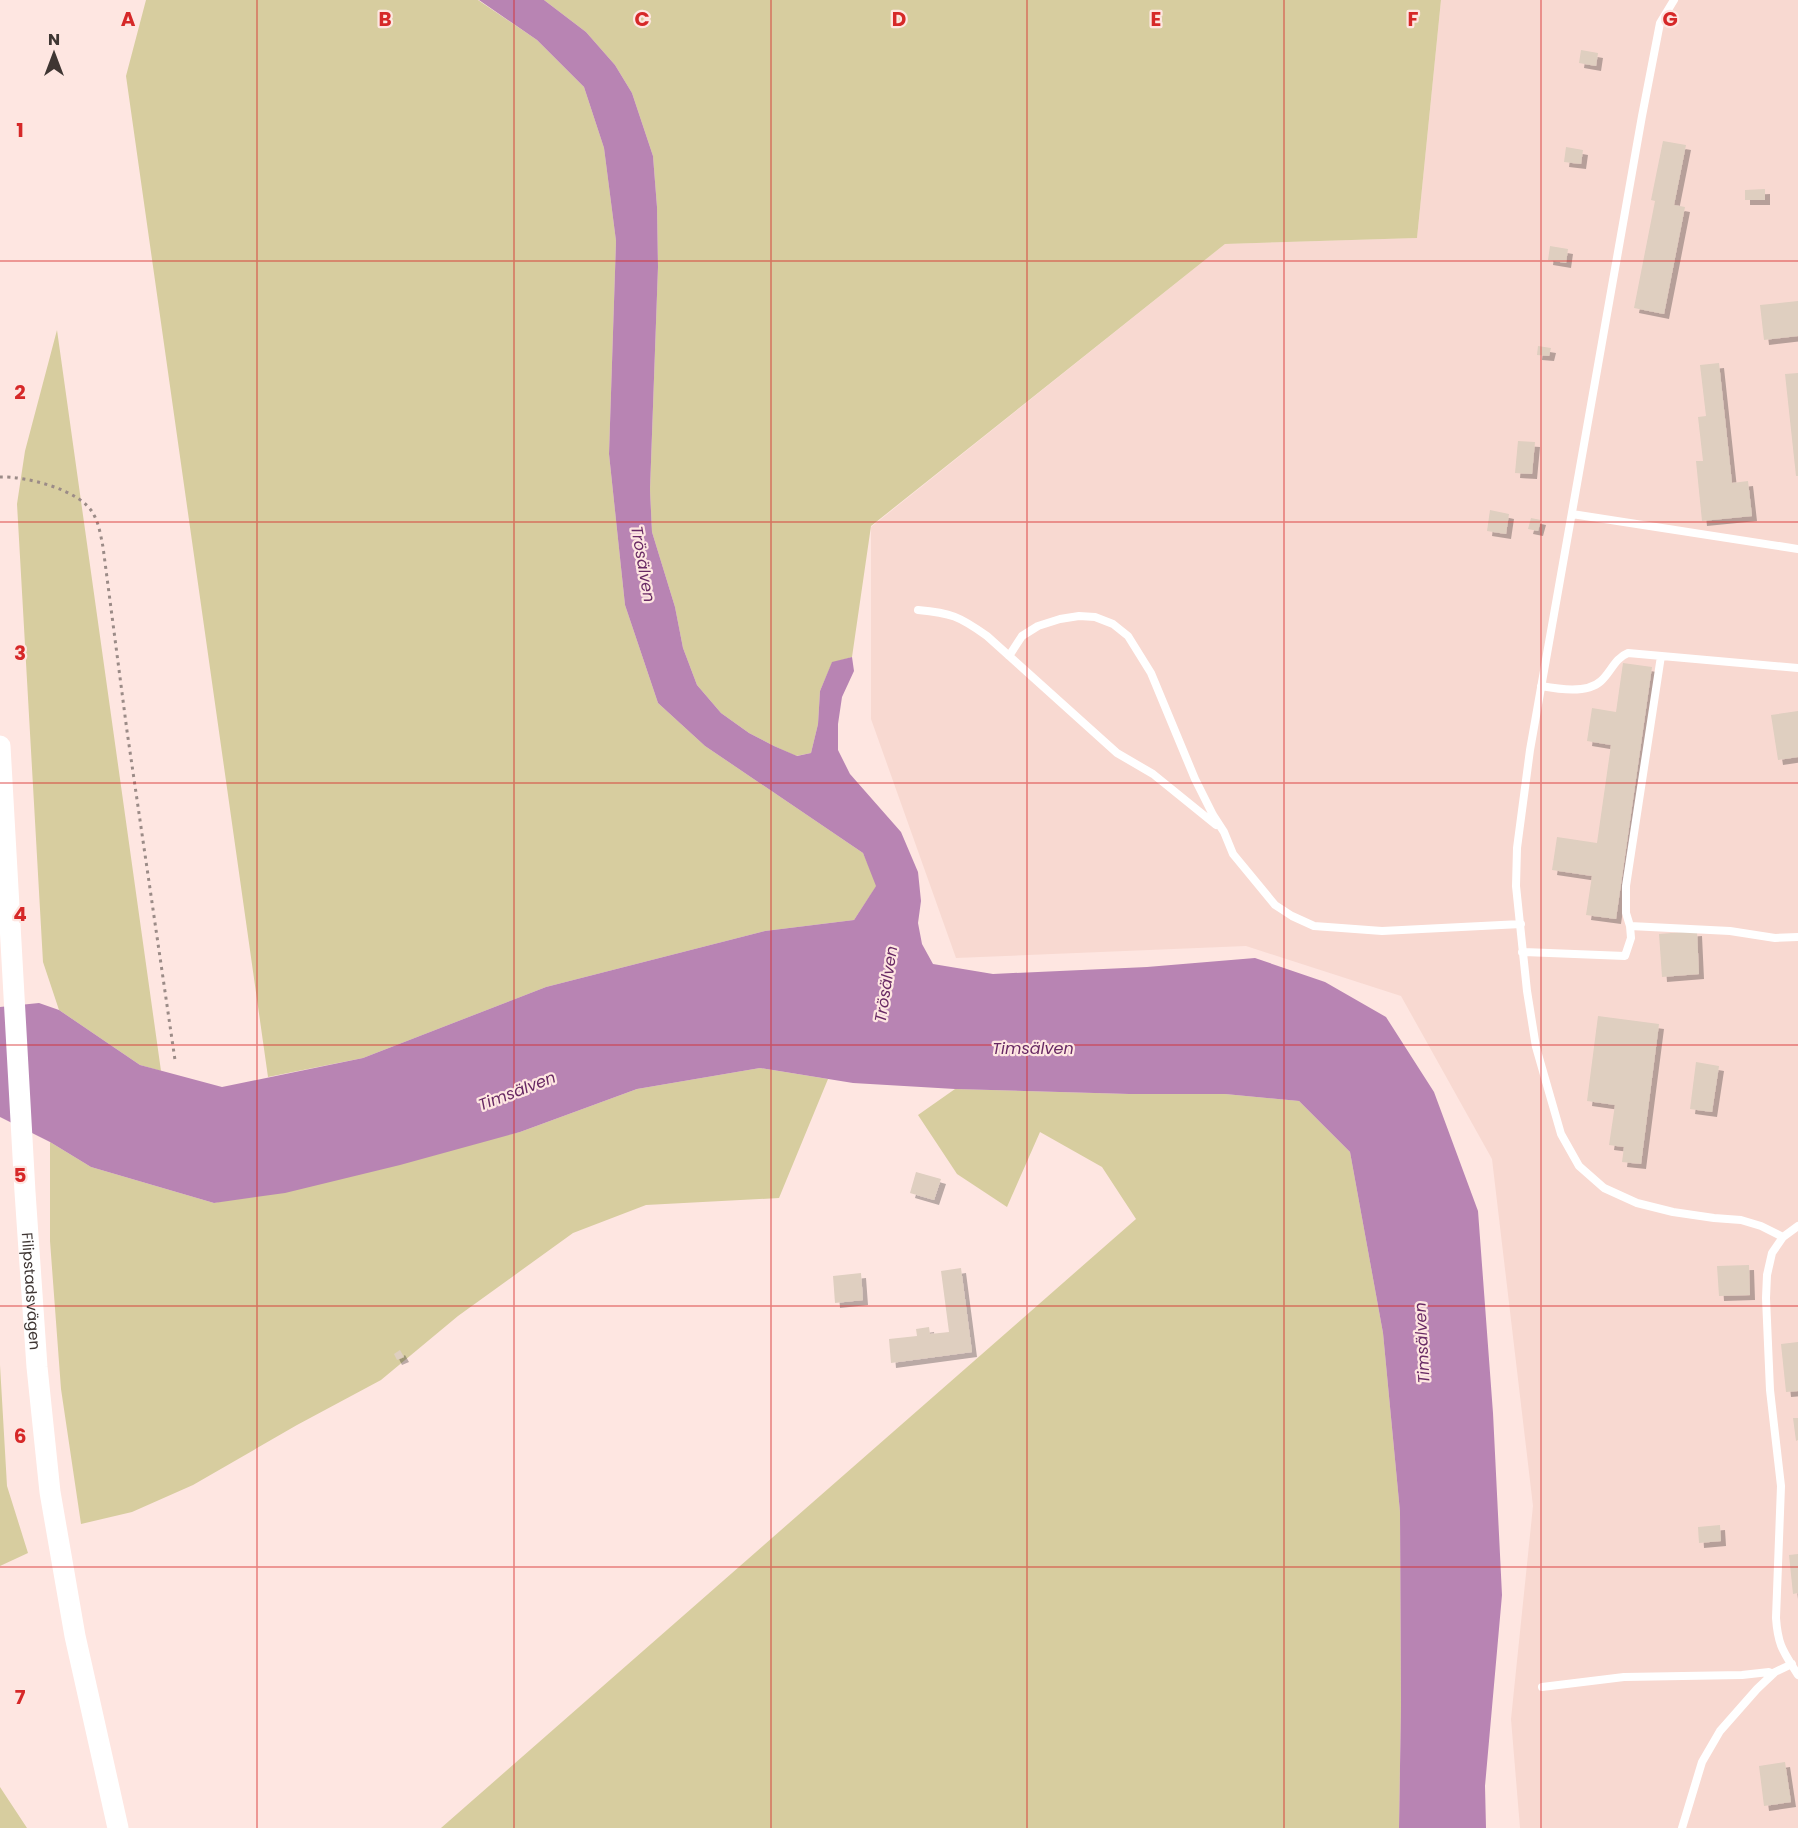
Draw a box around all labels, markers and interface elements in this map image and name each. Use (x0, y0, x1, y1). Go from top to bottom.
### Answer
text: A (121, 5, 136, 33)
text: B (378, 5, 392, 33)
text: C (634, 5, 650, 33)
text: D (892, 5, 906, 33)
text: E (1151, 5, 1161, 33)
text: F (1408, 5, 1419, 33)
text: G (1662, 5, 1678, 33)
north arrow (24, 24, 84, 84)
text: N (48, 28, 60, 51)
text: 1 (16, 116, 24, 144)
text: 2 (14, 378, 26, 406)
water label: Trösälven (625, 524, 661, 604)
text: 3 (14, 639, 26, 667)
text: 4 (13, 900, 27, 928)
water label: Trösälven (869, 944, 903, 1024)
water label: Timsälven (992, 1037, 1074, 1060)
water label: Timsälven (475, 1066, 559, 1116)
text: 5 (14, 1161, 27, 1189)
street label: Filipstadsvägen (17, 1232, 46, 1351)
water label: Timsälven (1408, 1302, 1436, 1384)
text: 6 (14, 1422, 26, 1450)
text: 7 (15, 1683, 26, 1711)

